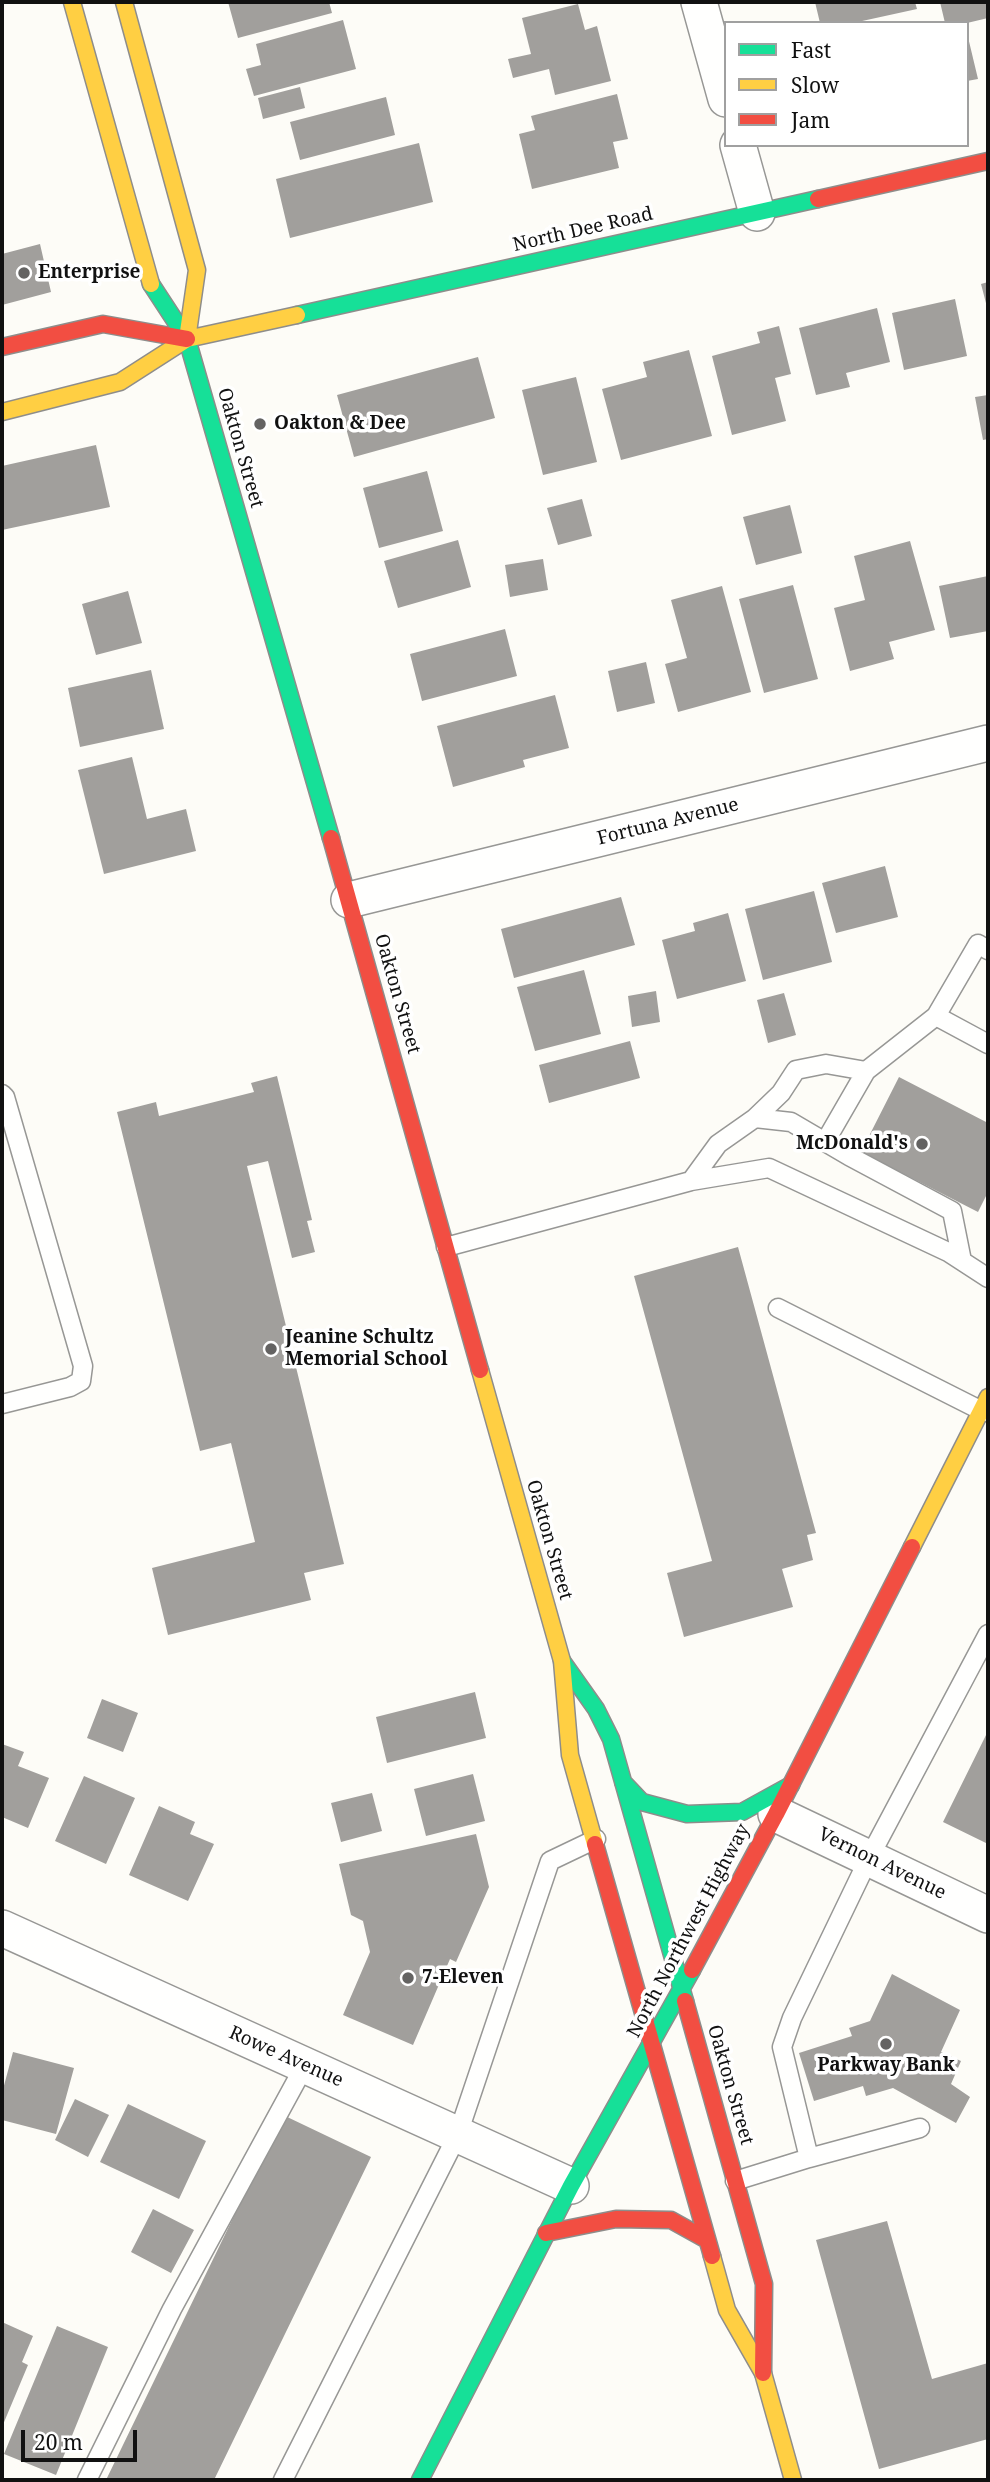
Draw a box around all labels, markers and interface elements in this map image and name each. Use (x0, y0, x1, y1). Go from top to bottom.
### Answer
legend (724, 21, 969, 147)
text: Fast (791, 36, 831, 64)
text: Slow (791, 71, 839, 99)
text: Jam (791, 106, 830, 134)
street label: North Dee Road (511, 203, 655, 257)
place label: Enterprise (38, 262, 140, 284)
marker: Enterprise (16, 265, 32, 281)
street label: Oakton Street (212, 385, 268, 511)
place label: Oakton & Dee (274, 413, 406, 435)
marker: Oakton & Dee (252, 416, 268, 432)
street label: Fortuna Avenue (595, 793, 741, 851)
street label: Oakton Street (369, 931, 425, 1057)
place label: McDonald's (796, 1133, 908, 1155)
marker: McDonald's (914, 1136, 930, 1152)
place label: Jeanine Schultz Memorial School (285, 1327, 448, 1371)
marker: Jeanine Schultz Memorial School (263, 1341, 279, 1357)
street label: Oakton Street (521, 1477, 577, 1603)
street label: North Northwest Highway (623, 1820, 755, 2042)
street label: Vernon Avenue (814, 1823, 950, 1905)
place label: 7-Eleven (422, 1967, 504, 1989)
marker: 7-Eleven (400, 1970, 416, 1986)
street label: Rowe Avenue (225, 2022, 347, 2092)
street label: Oakton Street (702, 2022, 758, 2148)
marker: Parkway Bank (878, 2036, 894, 2052)
place label: Parkway Bank (817, 2055, 955, 2077)
scale bar (24, 2416, 140, 2460)
text: 20 m (34, 2428, 83, 2456)

